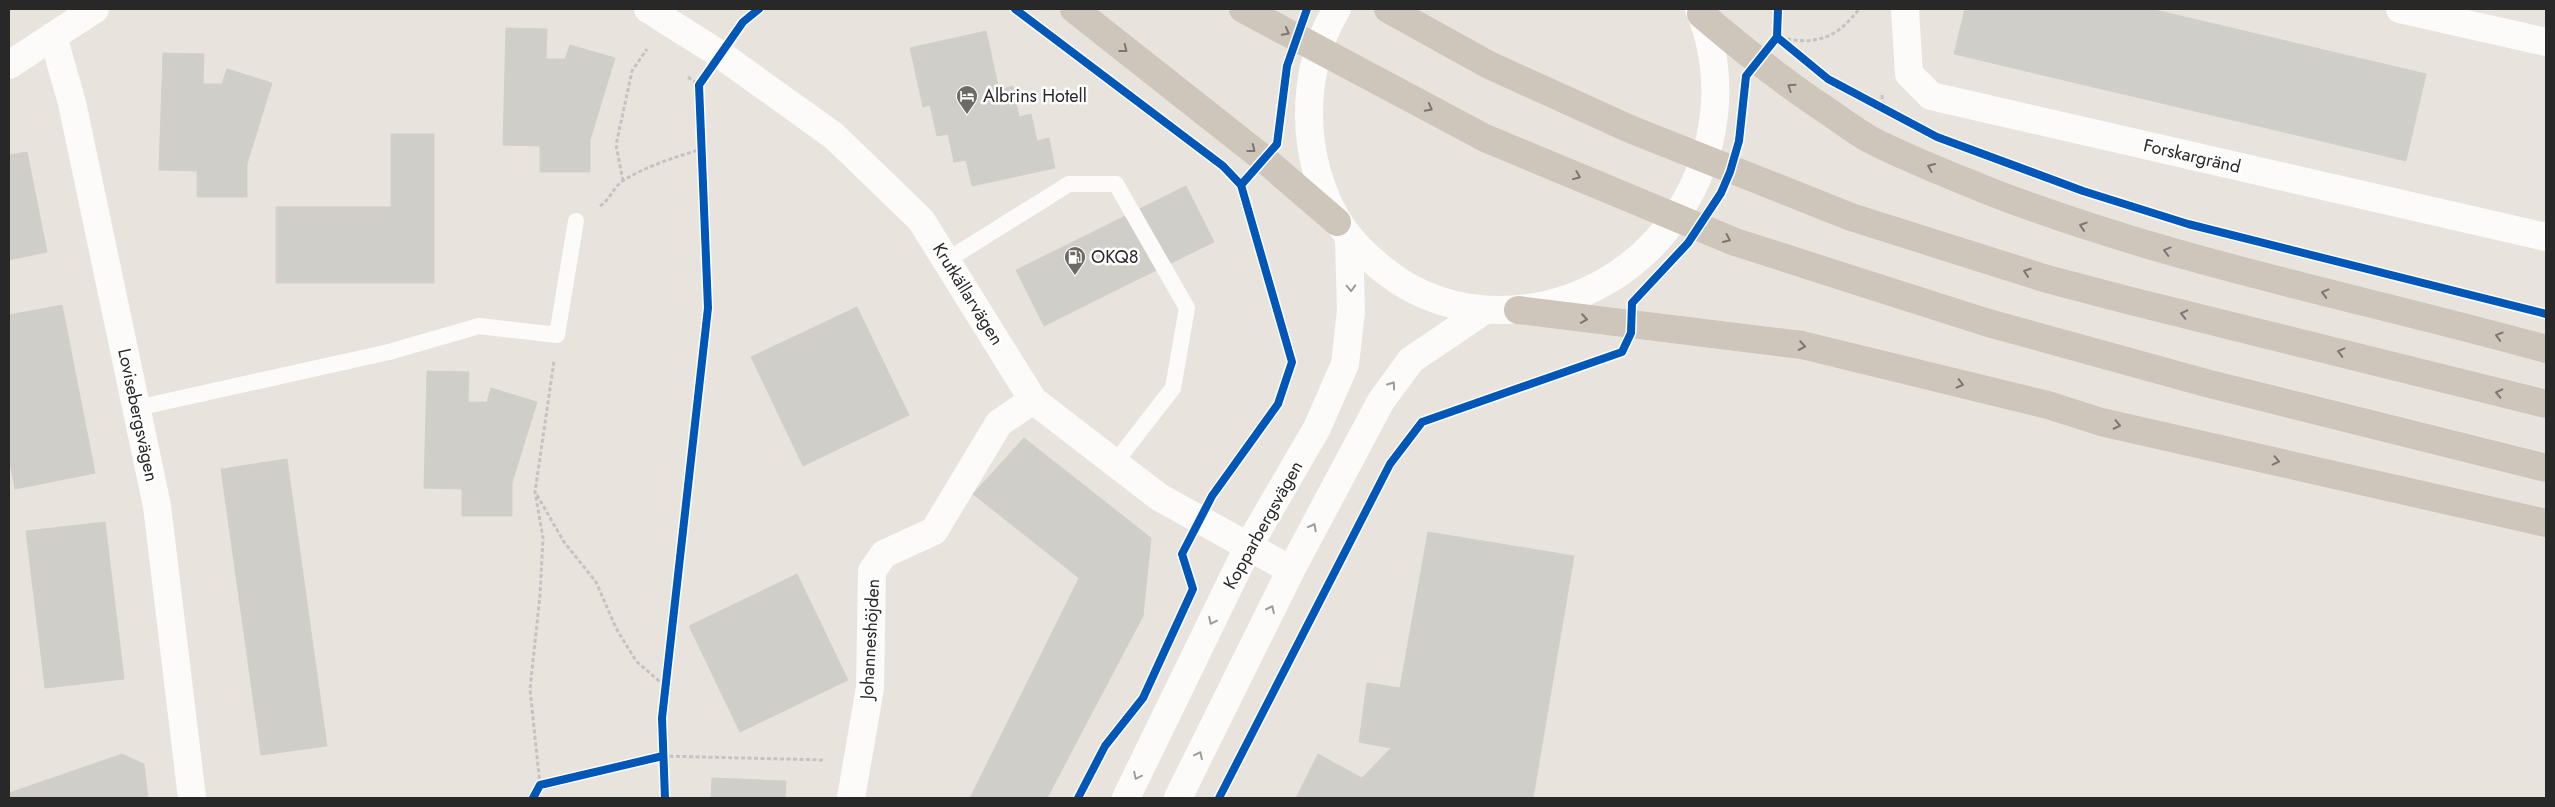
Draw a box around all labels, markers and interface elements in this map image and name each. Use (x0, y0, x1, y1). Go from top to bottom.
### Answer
one-way arrow (1281, 26, 1290, 36)
one-way arrow (1118, 43, 1127, 51)
place label: Albrins Hotell (983, 83, 1087, 109)
one-way arrow (1787, 83, 1796, 93)
hotel icon: Albrins Hotell (955, 84, 979, 115)
one-way arrow (1424, 102, 1433, 112)
street label: Forskargränd (2141, 132, 2243, 180)
one-way arrow (1246, 144, 1255, 152)
one-way arrow (1927, 163, 1936, 174)
one-way arrow (1572, 169, 1581, 180)
one-way arrow (2079, 221, 2087, 231)
one-way arrow (1722, 232, 1731, 243)
street label: Krutkällarvägen (926, 238, 1010, 350)
place label: OKQ8 (1091, 244, 1139, 270)
fuel station icon: OKQ8 (1063, 245, 1087, 276)
one-way arrow (2163, 246, 2172, 257)
one-way arrow (2023, 268, 2031, 278)
one-way arrow (1345, 285, 1356, 293)
one-way arrow (2320, 288, 2329, 299)
one-way arrow (2179, 309, 2188, 320)
one-way arrow (1580, 313, 1588, 324)
one-way arrow (2496, 331, 2504, 341)
one-way arrow (1798, 340, 1807, 350)
street label: Lovisebergsvägen (111, 346, 165, 484)
one-way arrow (2338, 348, 2346, 358)
one-way arrow (1956, 378, 1964, 388)
one-way arrow (1387, 382, 1395, 391)
one-way arrow (2494, 388, 2503, 399)
one-way arrow (2113, 420, 2122, 430)
one-way arrow (2271, 455, 2280, 466)
street label: Kopparbergsvägen (1217, 456, 1309, 594)
one-way arrow (1307, 523, 1317, 532)
street label: Johanneshöjden (854, 578, 886, 702)
one-way arrow (1265, 605, 1276, 614)
one-way arrow (1208, 616, 1219, 625)
one-way arrow (1193, 751, 1203, 760)
one-way arrow (1133, 771, 1143, 780)

